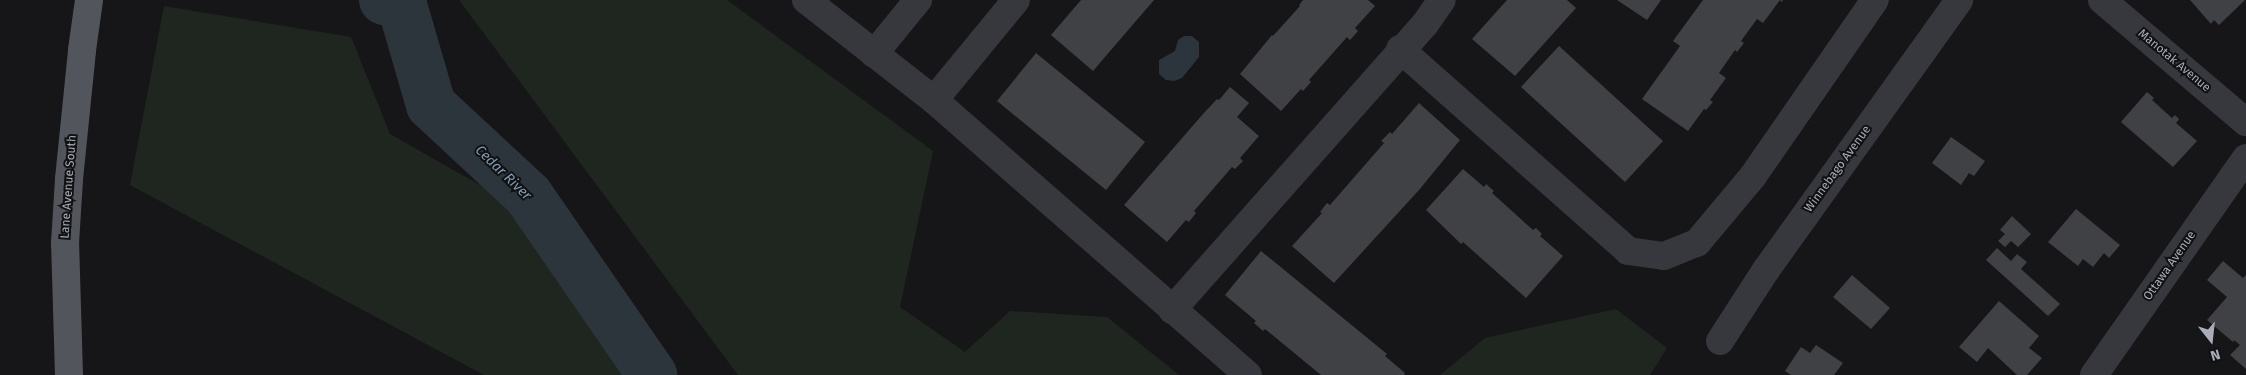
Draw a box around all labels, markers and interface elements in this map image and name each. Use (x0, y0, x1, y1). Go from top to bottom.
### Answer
street label: Manotak Avenue (2135, 27, 2213, 95)
street label: Winnebago Avenue (1802, 123, 1874, 215)
street label: Lane Avenue South (58, 135, 80, 239)
water label: Cedar River (471, 142, 535, 204)
street label: Ottawa Avenue (2141, 229, 2199, 303)
north arrow (2186, 315, 2236, 365)
text: N (2208, 345, 2222, 364)

